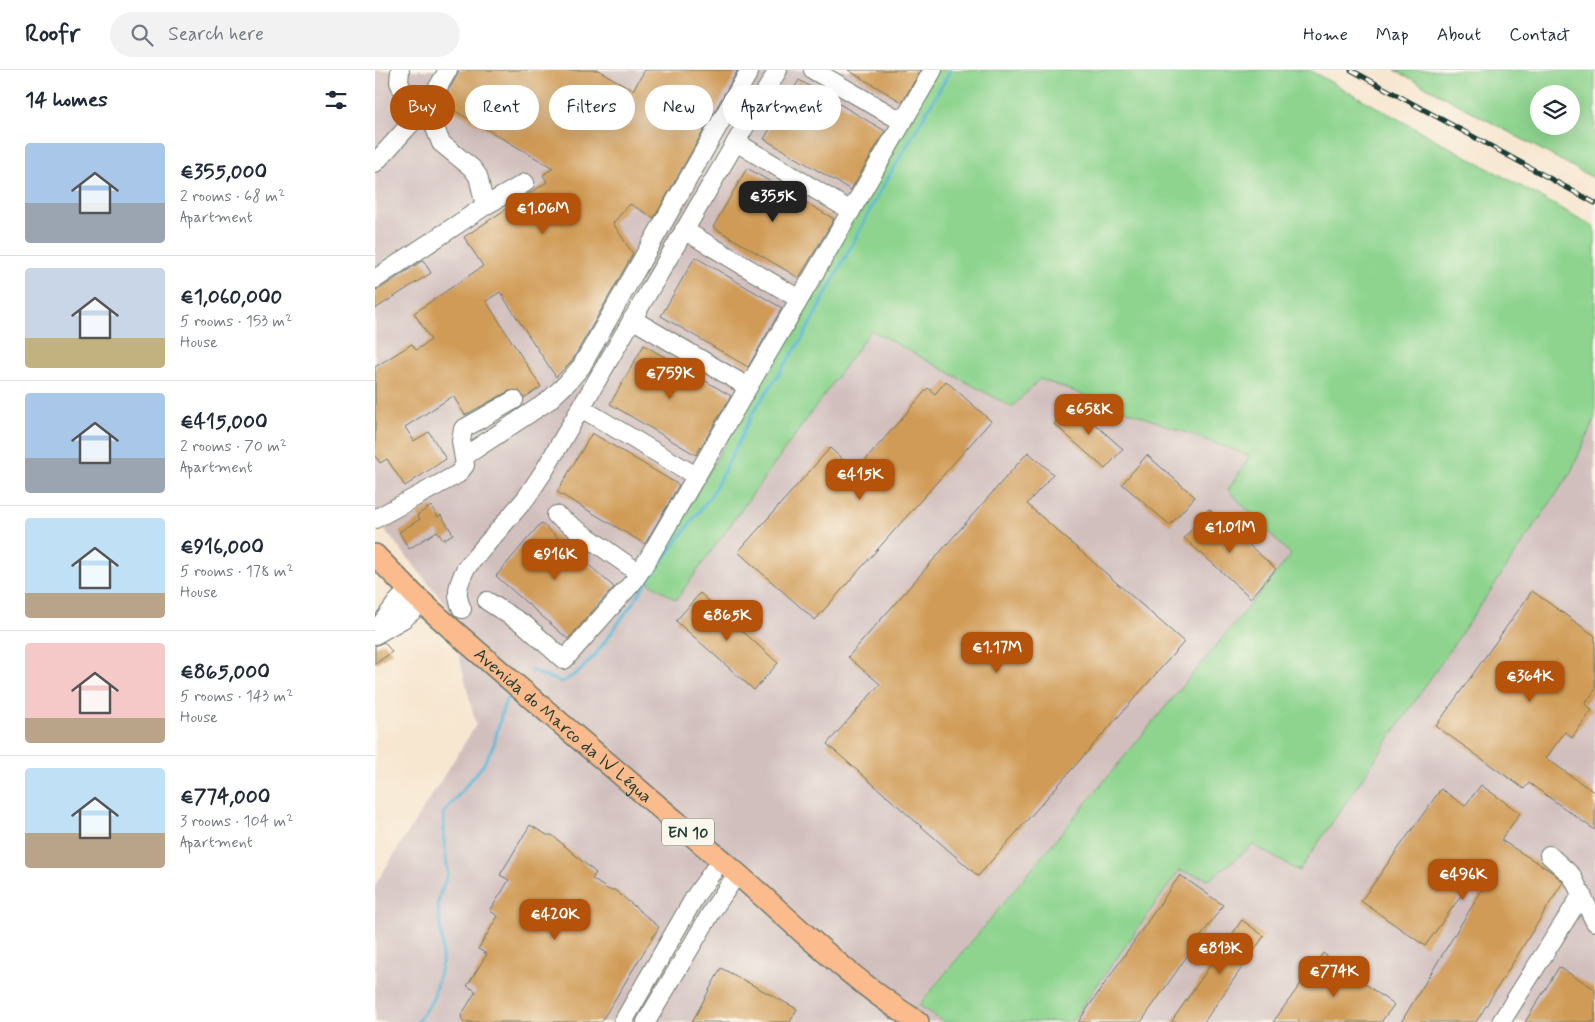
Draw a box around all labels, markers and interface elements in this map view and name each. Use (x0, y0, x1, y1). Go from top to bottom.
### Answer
search box (110, 12, 460, 57)
text: Roofr (25, 19, 80, 50)
icon: search (128, 21, 156, 49)
text: Search here (168, 22, 264, 47)
text: Home (1303, 23, 1348, 47)
text: Map (1376, 23, 1409, 47)
text: About (1437, 23, 1481, 47)
text: Contact (1509, 23, 1570, 47)
chip: Buy (390, 85, 455, 130)
chip: Rent (465, 85, 539, 130)
chip: Filters (549, 85, 635, 130)
chip: New (645, 85, 713, 130)
chip: Apartment (723, 85, 841, 130)
map controls (1530, 85, 1580, 135)
button: layers (1530, 85, 1580, 135)
text: 14 homes (25, 86, 108, 114)
icon: filters (322, 86, 350, 114)
text: €355,000 (180, 158, 267, 186)
icon: home (65, 163, 125, 223)
pin: €355K (738, 180, 808, 223)
text: 2 rooms · 68 m² (180, 186, 285, 207)
text: €355K (750, 186, 796, 207)
pin: €1.06M (502, 192, 584, 235)
text: €1.06M (517, 198, 569, 219)
text: Apartment (180, 207, 253, 228)
text: €1,060,000 (180, 283, 282, 311)
icon: home (65, 288, 125, 348)
text: 5 rooms · 153 m² (180, 311, 292, 332)
text: House (180, 332, 218, 353)
pin: €759K (635, 358, 705, 400)
text: €759K (646, 363, 694, 384)
pin: €658K (1054, 394, 1124, 436)
text: €658K (1065, 399, 1113, 420)
text: €415,000 (180, 408, 268, 436)
icon: home (65, 413, 125, 473)
text: 2 rooms · 70 m² (180, 436, 287, 457)
text: Apartment (180, 457, 253, 478)
pin: €415K (825, 458, 895, 501)
text: €415K (837, 464, 883, 485)
pin: €1.01M (1189, 512, 1271, 554)
text: €1.01M (1205, 517, 1255, 538)
text: €916,000 (180, 533, 264, 561)
icon: home (65, 538, 125, 598)
pin: €916K (520, 538, 590, 581)
text: €916K (533, 544, 577, 565)
text: 5 rooms · 178 m² (180, 561, 294, 582)
text: House (180, 582, 218, 603)
pin: €865K (692, 600, 762, 642)
text: €865K (703, 605, 751, 626)
pin: €1.17M (956, 632, 1038, 674)
text: €1.17M (972, 637, 1022, 658)
street label: Avenida do Marco da IV Légua (468, 643, 657, 809)
text: €865,000 (180, 658, 270, 686)
pin: €364K (1495, 660, 1565, 703)
icon: home (65, 663, 125, 723)
text: €364K (1506, 666, 1554, 687)
text: 5 rooms · 143 m² (180, 686, 293, 707)
text: House (180, 707, 218, 728)
text: €774,000 (180, 783, 270, 811)
icon: home (65, 788, 125, 848)
text: 3 rooms · 104 m² (180, 811, 293, 832)
road number: EN 10 (662, 819, 714, 846)
text: Apartment (180, 832, 253, 853)
pin: €496K (1428, 858, 1498, 901)
text: €496K (1439, 864, 1487, 885)
pin: €420K (520, 898, 590, 941)
text: €420K (530, 904, 580, 925)
pin: €813K (1185, 932, 1255, 975)
text: €813K (1198, 938, 1242, 959)
pin: €774K (1299, 956, 1369, 998)
text: €774K (1310, 961, 1358, 982)

